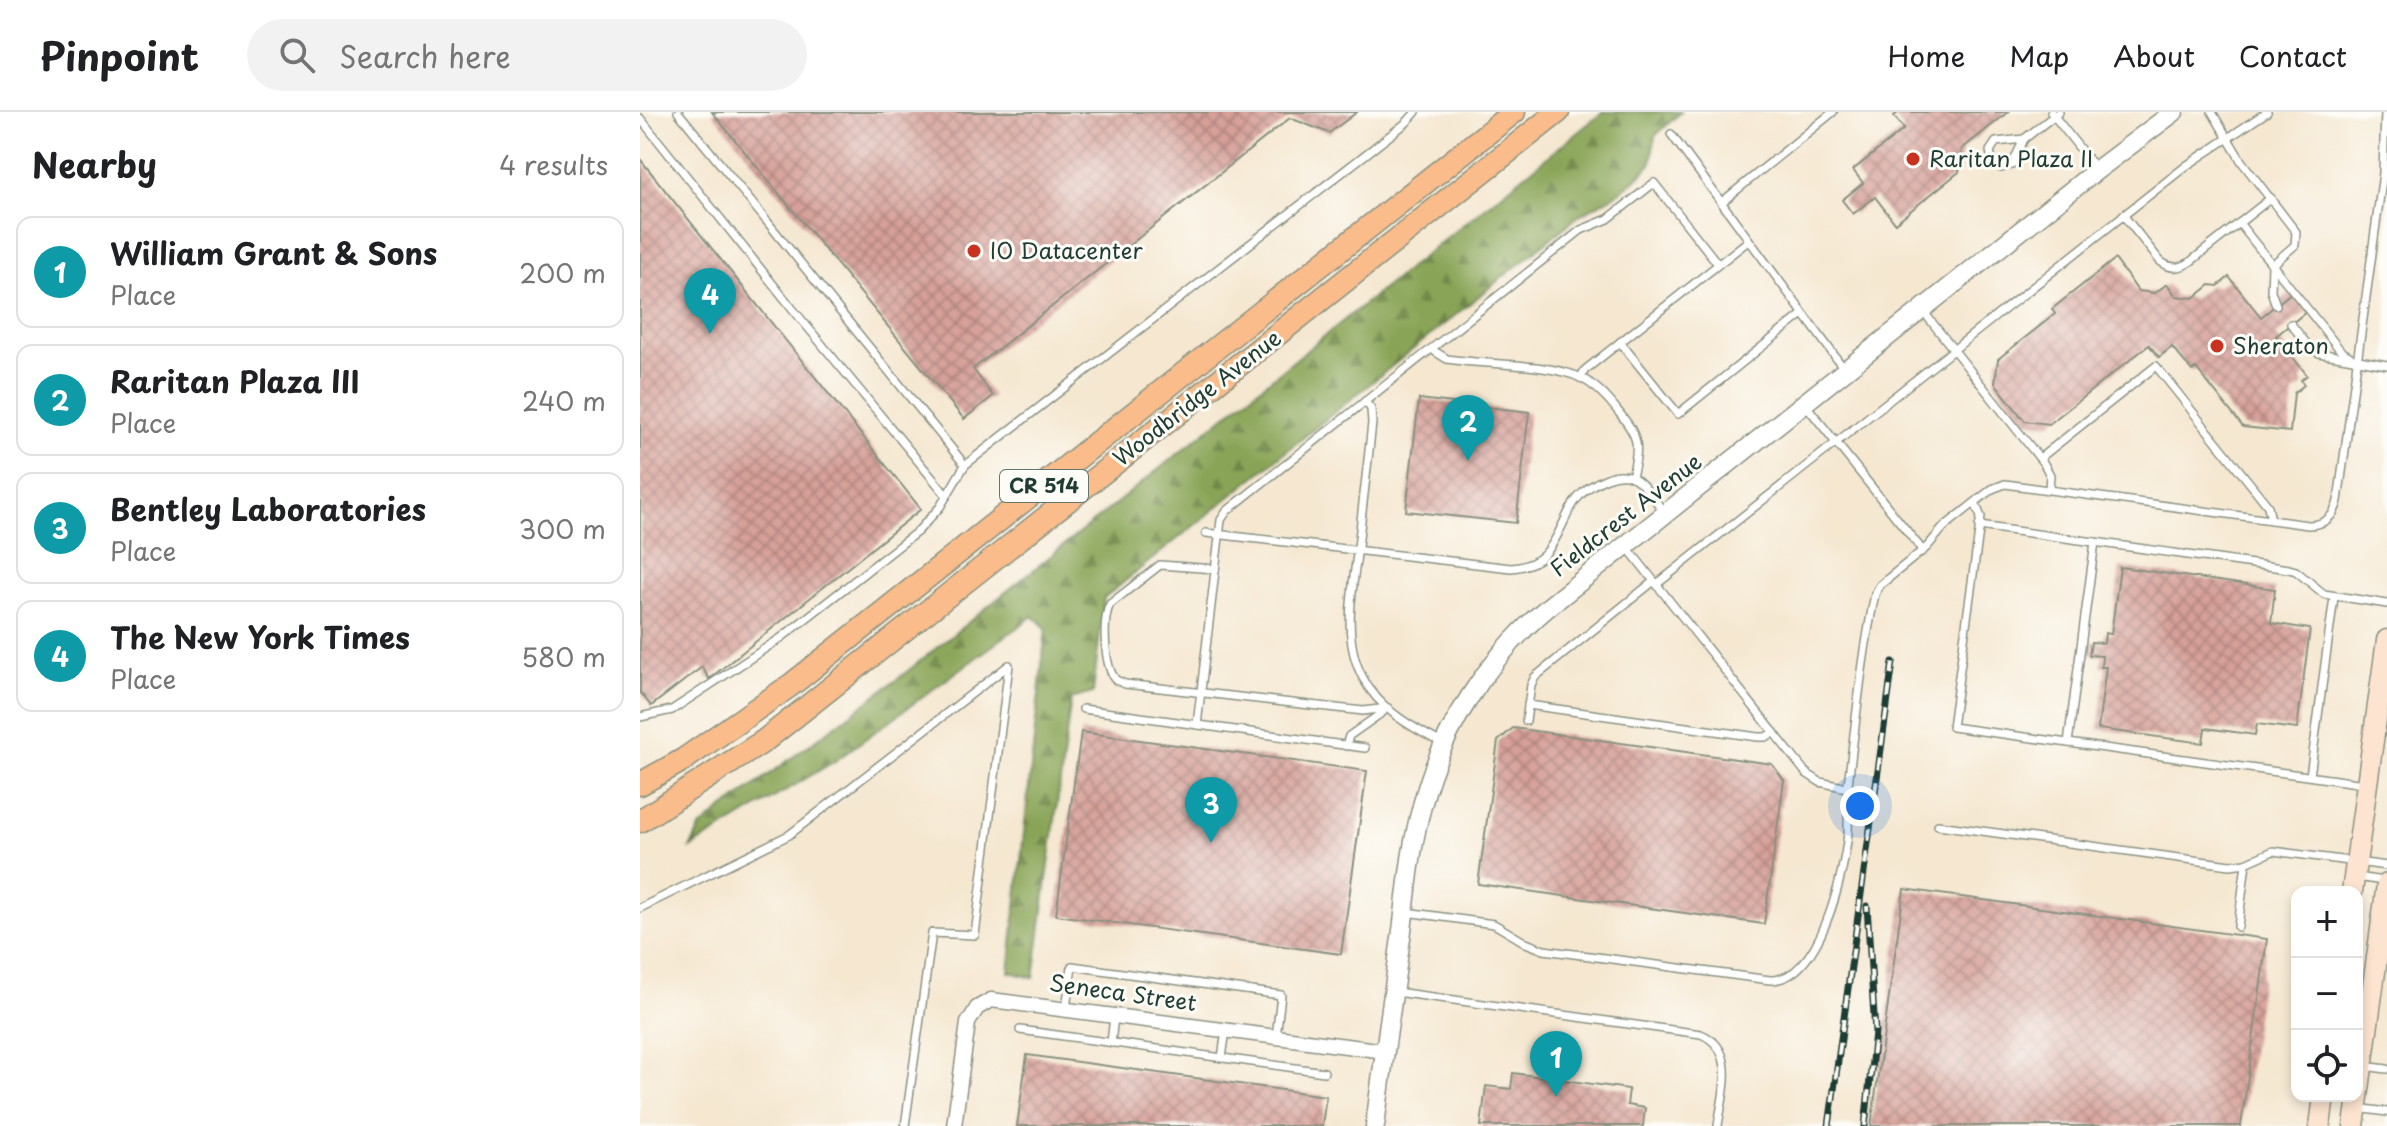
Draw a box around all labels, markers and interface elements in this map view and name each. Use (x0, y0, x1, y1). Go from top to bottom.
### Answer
search box (247, 19, 807, 91)
text: Pinpoint (40, 27, 199, 84)
icon: search (275, 33, 319, 77)
text: Search here (339, 33, 511, 78)
text: Home (1887, 34, 1965, 77)
text: Map (2009, 34, 2069, 77)
text: About (2113, 34, 2195, 77)
text: Contact (2239, 34, 2347, 77)
text: Nearby (32, 138, 157, 190)
place label: Raritan Plaza II (1929, 141, 2093, 174)
text: 4 results (499, 145, 608, 184)
marker: Raritan Plaza II (1904, 150, 1922, 168)
text: William Grant & Sons (110, 230, 437, 275)
place label: IO Datacenter (990, 233, 1143, 266)
marker: IO Datacenter (965, 242, 983, 260)
text: 1 (54, 253, 66, 292)
text: 200 m (519, 253, 606, 292)
pin: 4 (684, 268, 736, 334)
text: Place (110, 275, 176, 314)
street label: Woodbridge Avenue (1105, 321, 1287, 473)
place label: Sheraton (2233, 328, 2329, 361)
marker: Sheraton (2208, 337, 2226, 355)
text: Raritan Plaza III (110, 358, 359, 403)
text: 2 (51, 381, 69, 420)
text: 240 m (522, 381, 606, 420)
pin: 2 (1442, 395, 1494, 461)
text: Place (110, 403, 176, 442)
street label: Fieldcrest Avenue (1542, 444, 1708, 584)
road number: CR 514 (1000, 470, 1088, 502)
text: Bentley Laboratories (110, 486, 426, 531)
text: 3 (51, 509, 69, 548)
text: 300 m (519, 509, 606, 548)
text: Place (110, 531, 176, 570)
text: The New York Times (110, 614, 410, 659)
text: 4 (51, 637, 69, 676)
text: 580 m (521, 637, 606, 676)
text: Place (110, 659, 176, 698)
pin: 3 (1185, 777, 1237, 843)
your location (1840, 786, 1880, 826)
map controls (2291, 886, 2363, 1102)
button: + (2291, 886, 2363, 958)
button: − (2291, 958, 2363, 1030)
street label: Seneca Street (1048, 965, 1199, 1018)
button: locate (2291, 1030, 2363, 1102)
pin: 1 (1530, 1031, 1582, 1097)

